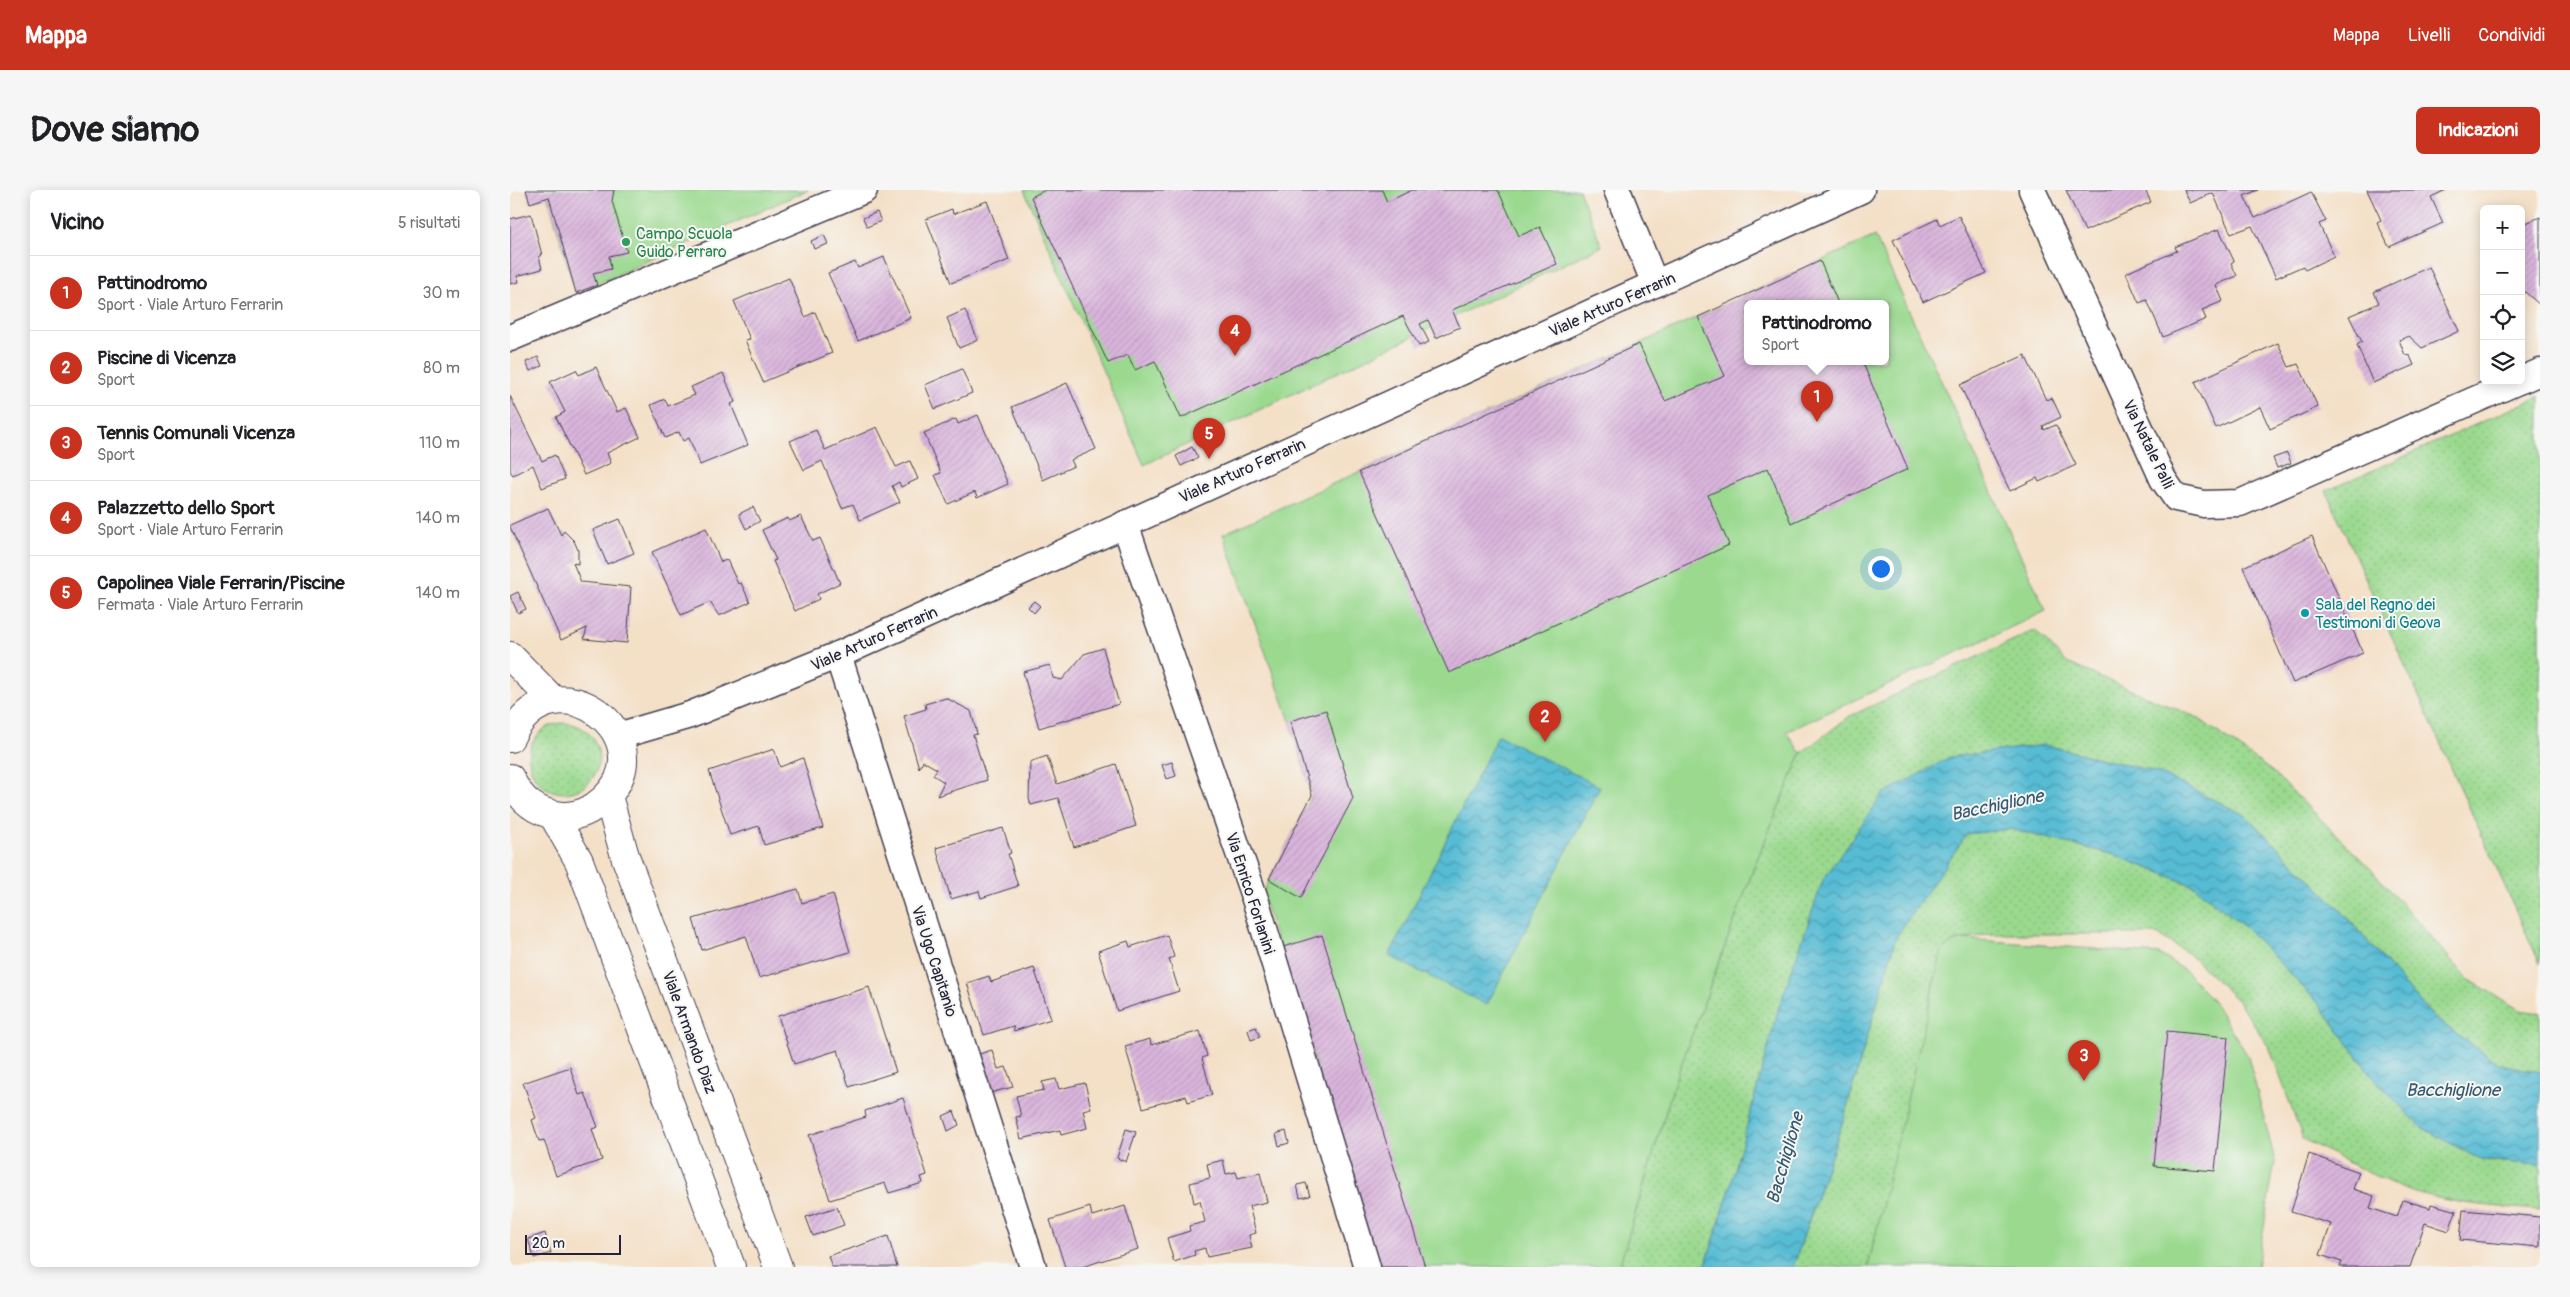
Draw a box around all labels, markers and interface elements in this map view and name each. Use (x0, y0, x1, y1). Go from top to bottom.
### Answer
text: Mappa (25, 21, 87, 50)
text: Mappa (2333, 24, 2380, 47)
text: Livelli (2408, 24, 2450, 47)
text: Condividi (2478, 24, 2545, 47)
button: Indicazioni (2416, 107, 2540, 154)
text: Dove siamo (30, 108, 199, 152)
map controls (2480, 205, 2525, 385)
button: + (2480, 205, 2525, 250)
text: Vicino (50, 209, 104, 236)
text: 5 risultati (398, 213, 460, 233)
place label: Campo Scuola Guido Perraro (636, 224, 732, 262)
marker: Campo Scuola Guido Perraro (620, 236, 632, 248)
button: − (2480, 250, 2525, 295)
street label: Viale Arturo Ferrarin (1546, 268, 1679, 342)
text: Pattinodromo (97, 271, 207, 295)
text: 1 (63, 283, 69, 303)
text: 30 m (422, 283, 460, 303)
text: Sport · Viale Arturo Ferrarin (97, 295, 283, 315)
button: locate (2480, 295, 2525, 340)
popup (1744, 300, 1889, 365)
text: Pattinodromo (1761, 311, 1872, 335)
pin: 4 (1219, 315, 1251, 356)
text: Sport (1761, 335, 1799, 355)
button: layers (2480, 340, 2525, 385)
text: Piscine di Vicenza (97, 346, 236, 370)
text: 2 (62, 358, 70, 378)
text: 80 m (423, 358, 460, 378)
text: Sport (97, 370, 135, 390)
pin: 1 (1801, 381, 1833, 422)
street label: Via Natale Palli (2118, 397, 2178, 492)
pin: 5 (1193, 418, 1225, 459)
text: Tennis Comunali Vicenza (97, 421, 295, 445)
text: 3 (62, 433, 70, 453)
text: 110 m (419, 433, 460, 453)
street label: Viale Arturo Ferrarin (1176, 434, 1309, 508)
text: Sport (97, 445, 135, 465)
text: Palazzetto dello Sport (97, 496, 275, 520)
text: 4 (61, 508, 71, 528)
text: 140 m (416, 508, 460, 528)
text: Sport · Viale Arturo Ferrarin (97, 520, 283, 540)
your location (1868, 556, 1894, 582)
text: Capolinea Viale Ferrarin/Piscine (97, 571, 345, 595)
text: 5 (62, 583, 70, 603)
text: 140 m (416, 583, 460, 603)
text: Fermata · Viale Arturo Ferrarin (97, 595, 303, 615)
place label: Sala del Regno dei Testimoni di Geova (2315, 595, 2441, 633)
street label: Viale Arturo Ferrarin (808, 602, 941, 676)
marker: Sala del Regno dei Testimoni di Geova (2299, 607, 2311, 619)
pin: 2 (1529, 701, 1561, 742)
water label: Bacchiglione (1949, 784, 2047, 826)
street label: Via Enrico Forlanini (1221, 830, 1279, 957)
street label: Via Ugo Capitanio (907, 903, 962, 1020)
street label: Viale Armando Diaz (657, 968, 721, 1097)
pin: 3 (2068, 1040, 2100, 1081)
water label: Bacchiglione (2406, 1079, 2502, 1102)
water label: Bacchiglione (1762, 1108, 1810, 1206)
scale bar (525, 1232, 621, 1255)
text: 20 m (532, 1235, 565, 1252)

